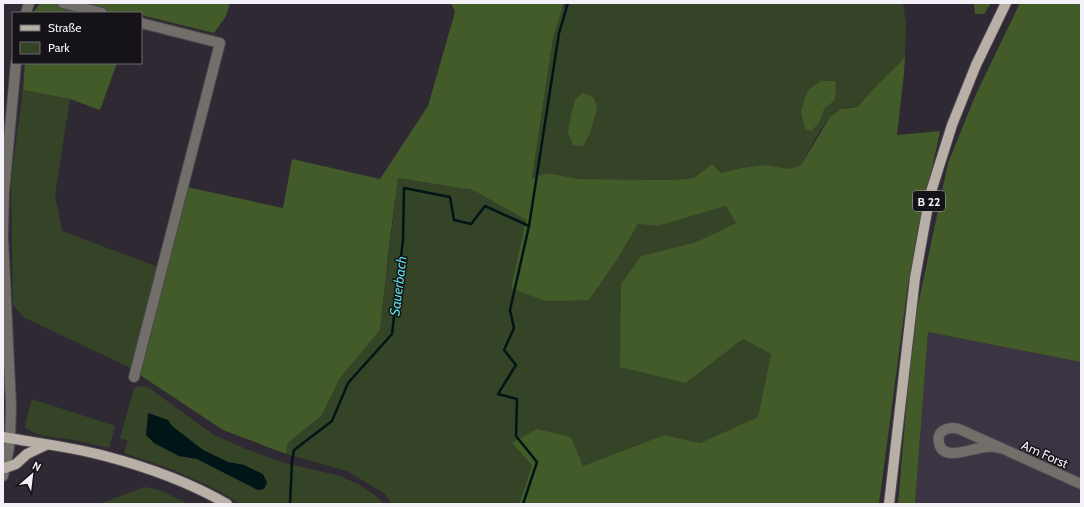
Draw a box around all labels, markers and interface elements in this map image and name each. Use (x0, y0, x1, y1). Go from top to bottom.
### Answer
legend (12, 12, 142, 64)
text: Straße (48, 20, 81, 35)
text: Park (48, 40, 70, 55)
road number: B 22 (913, 191, 945, 211)
water label: Sauerbach (385, 255, 411, 317)
street label: Am Forst (1019, 437, 1071, 472)
north arrow (12, 455, 52, 495)
text: N (30, 458, 43, 474)

